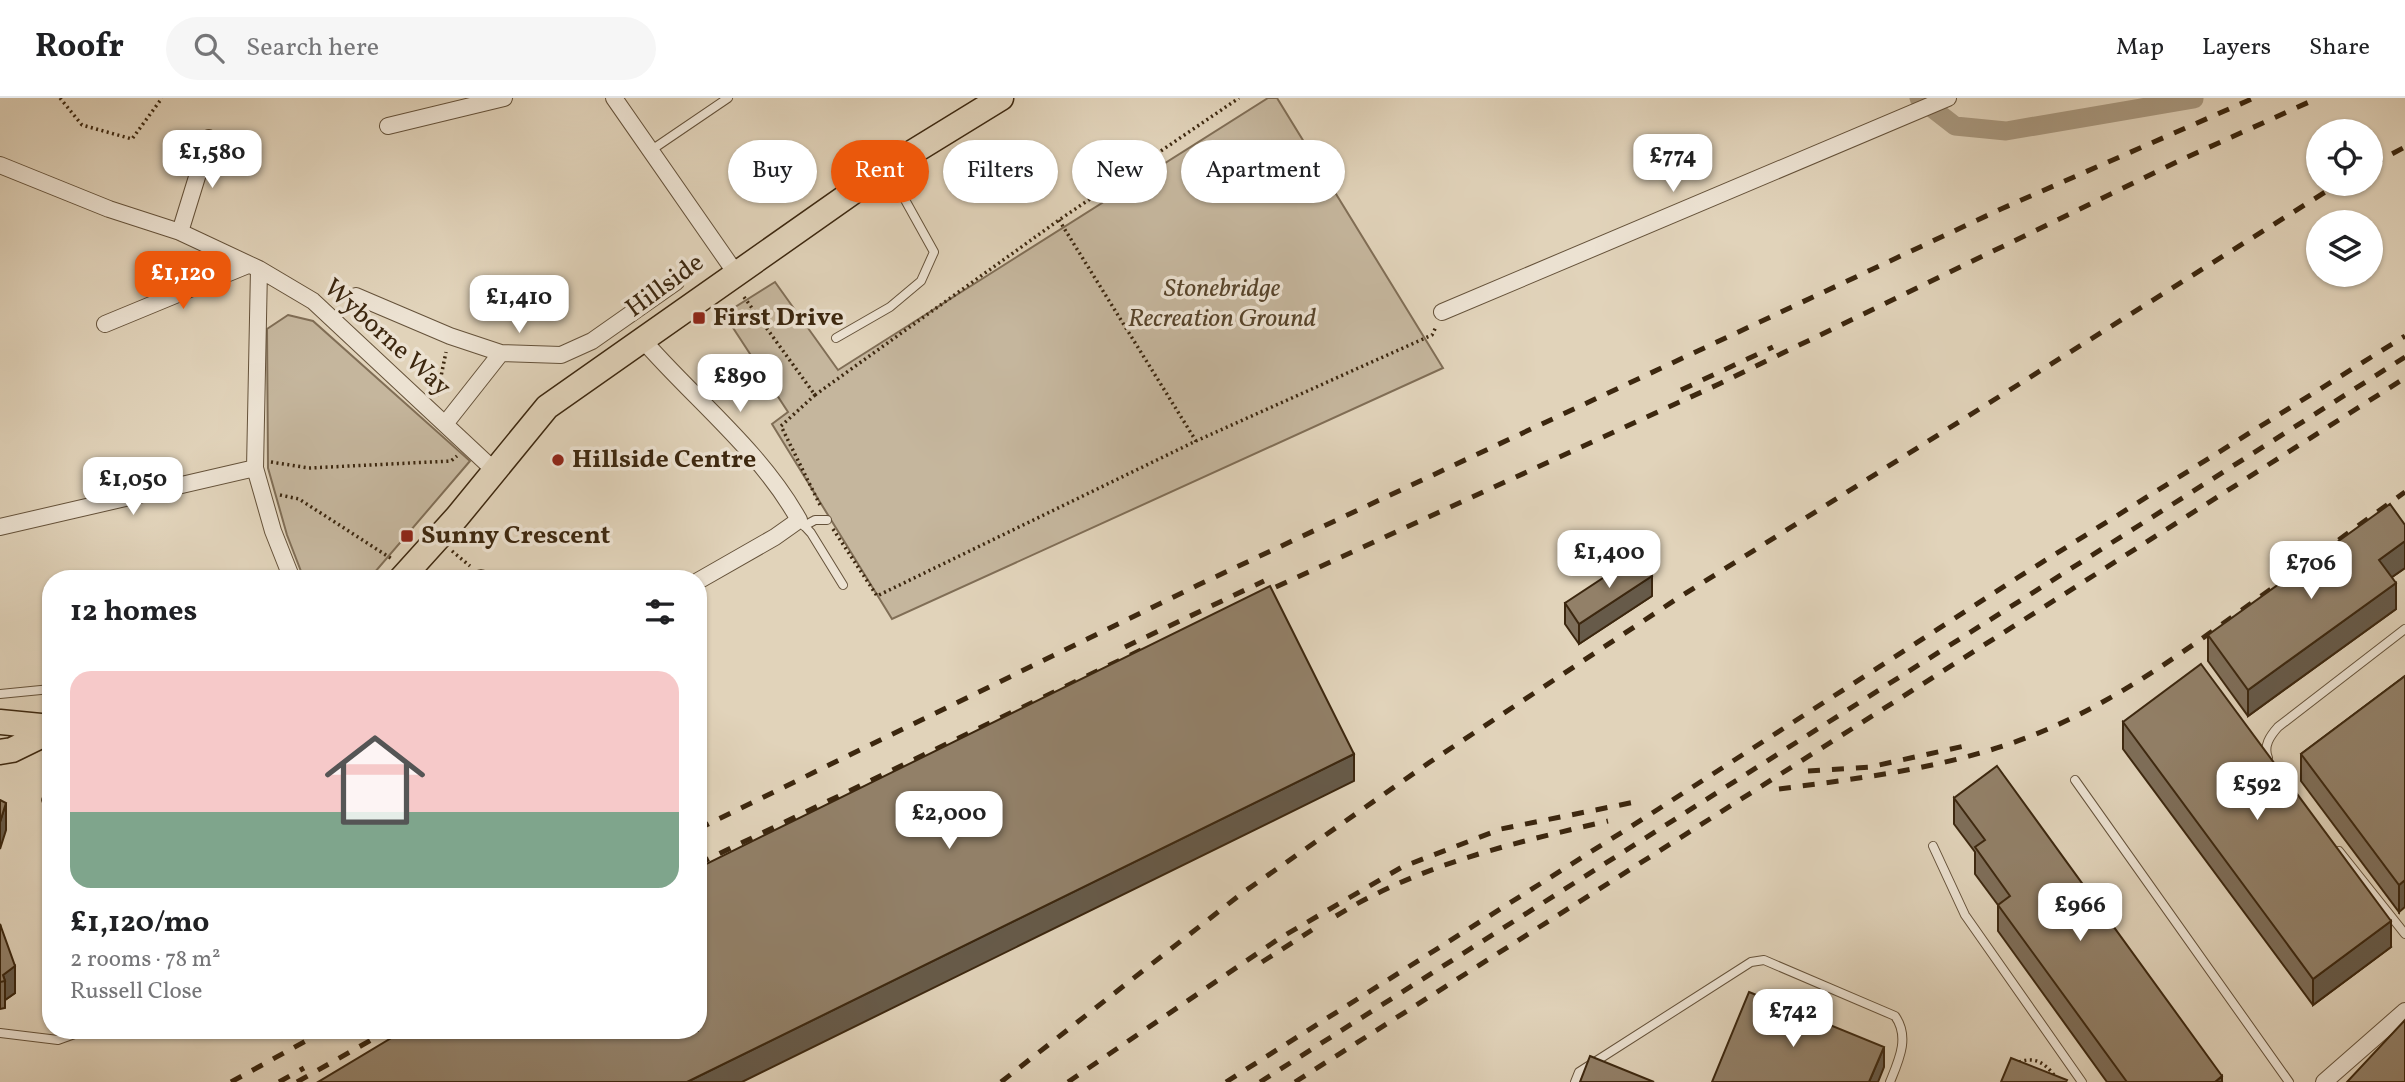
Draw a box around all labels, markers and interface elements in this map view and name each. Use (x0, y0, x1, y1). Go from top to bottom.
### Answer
search box (166, 17, 656, 80)
text: Roofr (35, 25, 124, 71)
icon: search (190, 29, 228, 67)
text: Search here (246, 30, 379, 66)
text: Map (2116, 31, 2164, 65)
text: Layers (2202, 31, 2271, 65)
text: Share (2309, 31, 2370, 65)
map controls (2306, 119, 2383, 287)
button: locate (2306, 119, 2383, 196)
pin: £1,580 (155, 130, 269, 190)
pin: £774 (1632, 134, 1714, 194)
text: £1,580 (179, 137, 245, 169)
chip: Buy (728, 140, 817, 203)
chip: Rent (831, 140, 929, 203)
chip: Filters (943, 140, 1058, 203)
chip: New (1072, 140, 1167, 203)
chip: Apartment (1181, 140, 1345, 203)
text: £774 (1649, 141, 1697, 173)
button: layers (2306, 210, 2383, 287)
street label: Hillside (618, 245, 712, 327)
pin: £1,120 (126, 252, 240, 311)
text: £1,120 (151, 258, 215, 290)
street label: Wyborne Way (315, 271, 459, 405)
park label: Stonebridge Recreation Ground (1128, 271, 1317, 337)
pin: £1,410 (462, 275, 576, 335)
text: £1,410 (486, 282, 552, 314)
place label: First Drive (713, 300, 844, 336)
marker: First Drive (691, 310, 707, 326)
pin: £890 (699, 354, 781, 414)
text: £890 (714, 361, 766, 393)
place label: Hillside Centre (572, 442, 756, 478)
marker: Hillside Centre (550, 452, 566, 468)
pin: £1,050 (76, 458, 190, 517)
text: £1,050 (99, 464, 167, 496)
place label: Sunny Crescent (421, 518, 611, 554)
marker: Sunny Crescent (399, 528, 415, 544)
pin: £1,400 (1552, 531, 1666, 590)
text: £1,400 (1573, 537, 1645, 569)
pin: £706 (2270, 542, 2352, 601)
text: £706 (2286, 548, 2336, 580)
text: 12 homes (70, 591, 197, 633)
icon: filters (641, 593, 679, 631)
icon: home (312, 717, 438, 843)
pin: £592 (2216, 762, 2298, 822)
text: £592 (2233, 769, 2281, 801)
pin: £2,000 (892, 792, 1006, 851)
text: £2,000 (912, 798, 986, 830)
pin: £966 (2039, 884, 2121, 943)
text: £966 (2054, 890, 2106, 922)
text: £1,120/mo (70, 902, 209, 944)
text: 2 rooms · 78 m² (70, 944, 221, 976)
text: Russell Close (70, 976, 203, 1008)
pin: £742 (1752, 990, 1834, 1049)
text: £742 (1769, 996, 1817, 1028)

